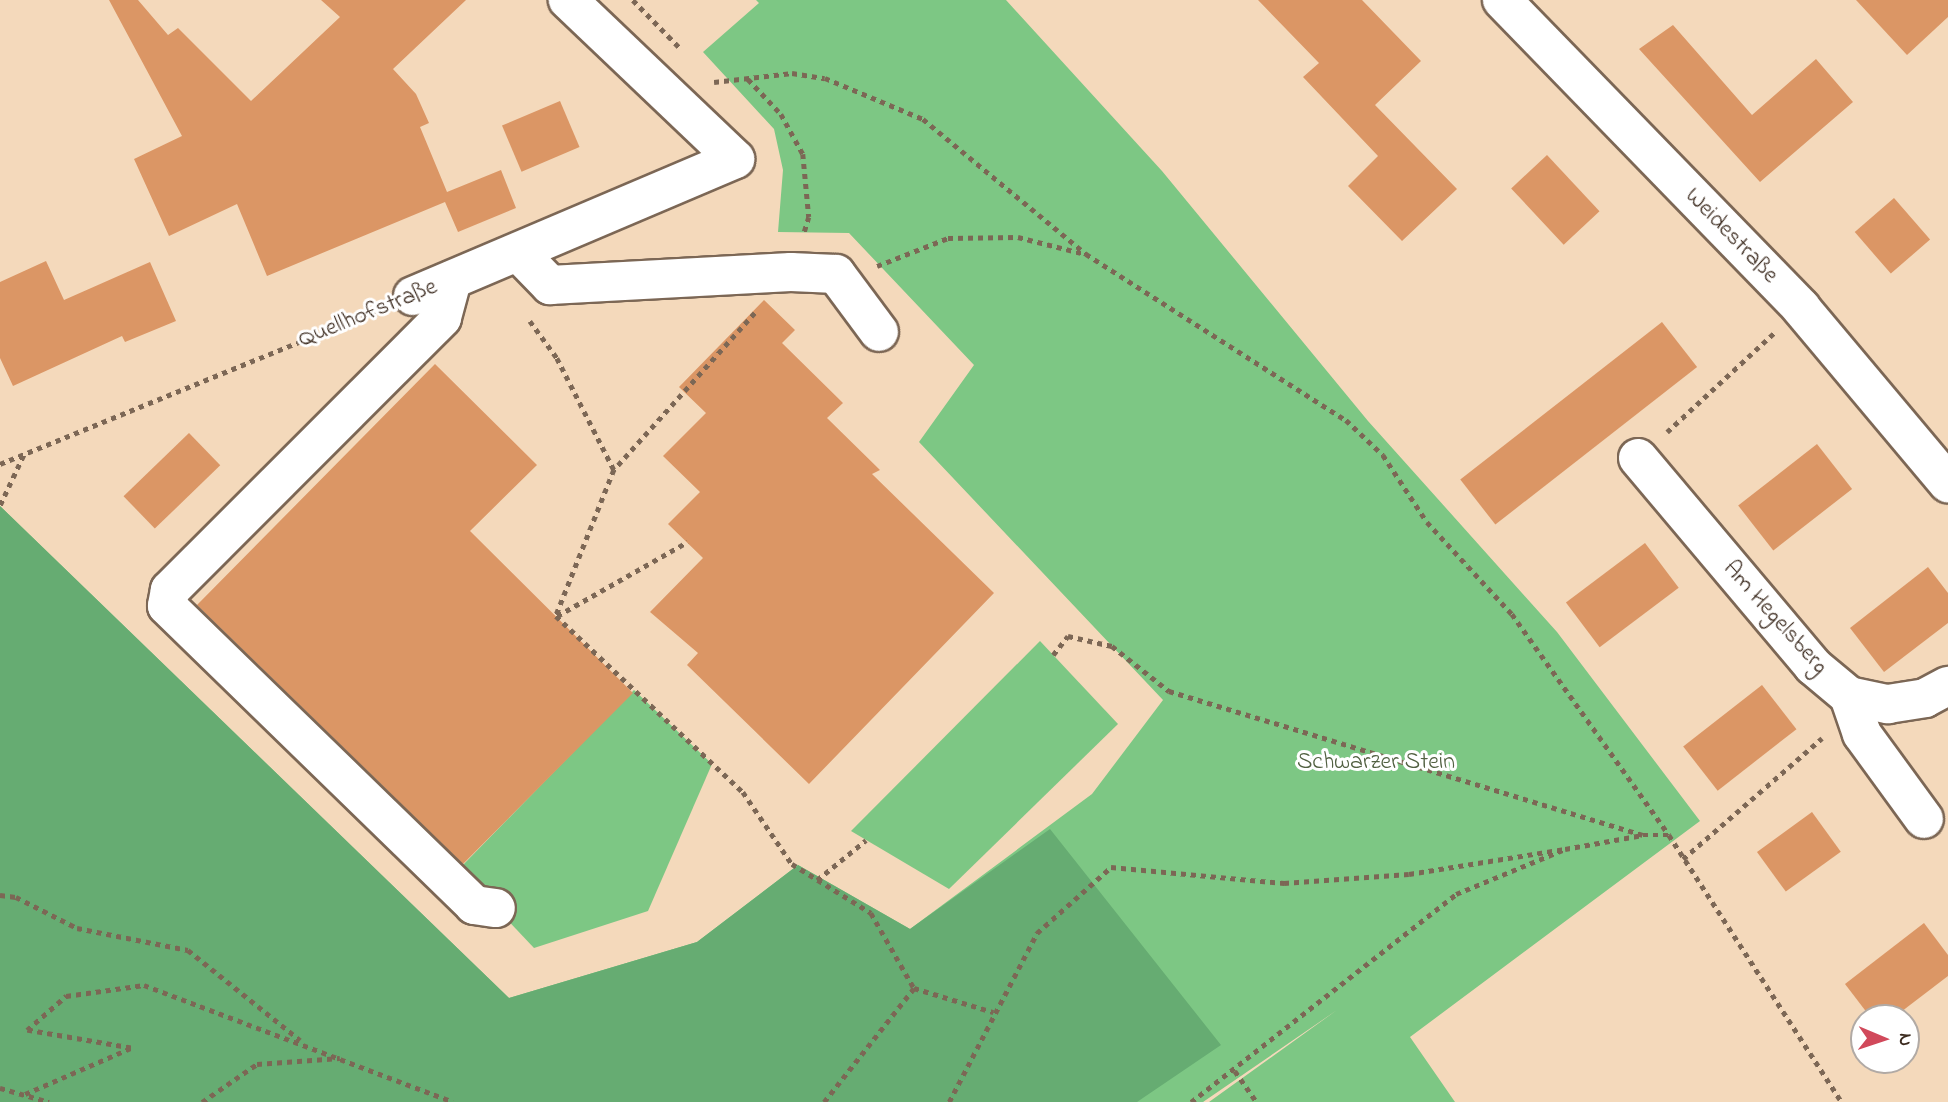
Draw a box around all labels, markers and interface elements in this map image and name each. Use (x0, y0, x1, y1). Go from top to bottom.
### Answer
street label: Weidestraße (1678, 182, 1784, 290)
street label: Quellhofstraße (295, 273, 441, 355)
street label: Am Hegelsberg (1716, 555, 1834, 681)
park label: Schwarzer Stein (1297, 749, 1455, 777)
north arrow (1850, 1004, 1920, 1074)
text: N (1891, 1033, 1918, 1047)

